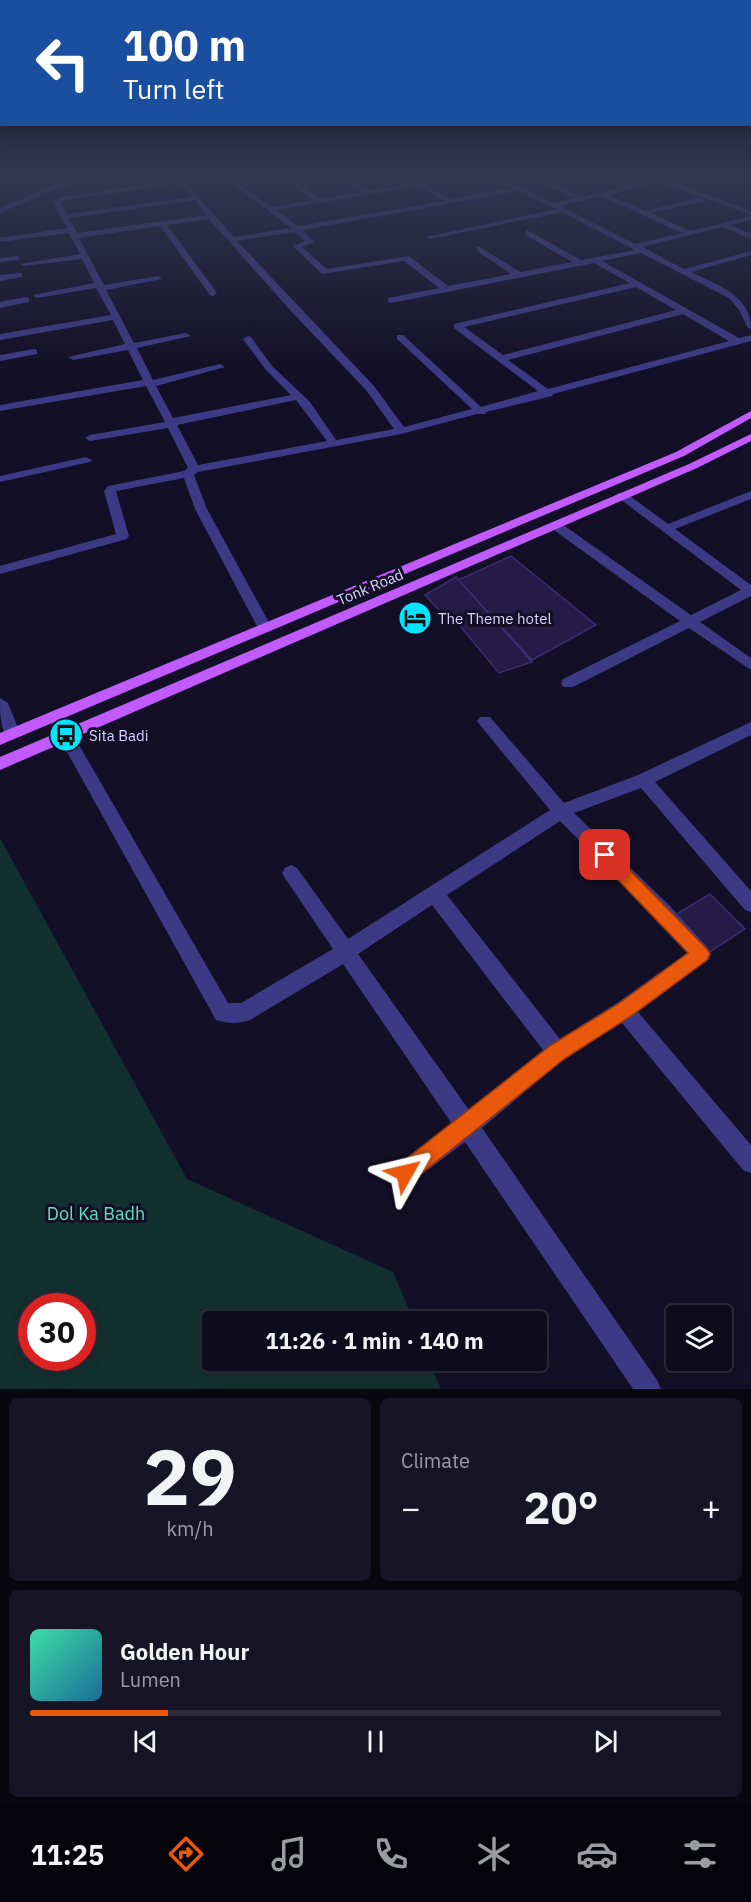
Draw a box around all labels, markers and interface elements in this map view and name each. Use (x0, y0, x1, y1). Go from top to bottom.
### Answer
text: 100 m (123, 18, 246, 73)
icon: left (24, 24, 102, 102)
text: Turn left (123, 71, 224, 106)
street label: Tonk Road (334, 564, 406, 610)
hotel icon: The Theme hotel (397, 600, 433, 636)
place label: The Theme hotel (438, 609, 552, 628)
bus stop icon: Sita Badi (48, 717, 84, 753)
place label: Sita Badi (89, 726, 149, 745)
pin (579, 829, 630, 880)
icon: arrive (588, 838, 621, 871)
position arrow (373, 1141, 437, 1205)
park label: Dol Ka Badh (47, 1202, 145, 1225)
speed limit sign: 30 (18, 1293, 96, 1371)
map controls (666, 1305, 732, 1371)
button: layers (666, 1305, 732, 1371)
text: 11:26 · 1 min · 140 m (265, 1326, 484, 1355)
text: 29 (143, 1425, 237, 1526)
text: Climate (401, 1447, 470, 1474)
text: 20° (523, 1478, 599, 1536)
text: − (401, 1486, 421, 1529)
text: + (701, 1486, 721, 1529)
text: km/h (166, 1515, 214, 1542)
text: Golden Hour (120, 1637, 249, 1666)
text: Lumen (120, 1666, 181, 1693)
icon: previous (129, 1725, 162, 1758)
icon: pause (359, 1725, 392, 1758)
icon: next (589, 1725, 622, 1758)
icon: directions (165, 1833, 207, 1875)
icon: music (268, 1833, 310, 1875)
icon: phone (370, 1833, 412, 1875)
icon: climate (473, 1833, 515, 1875)
icon: car (576, 1833, 618, 1875)
icon: filters (679, 1833, 721, 1875)
text: 11:25 (30, 1837, 104, 1872)

